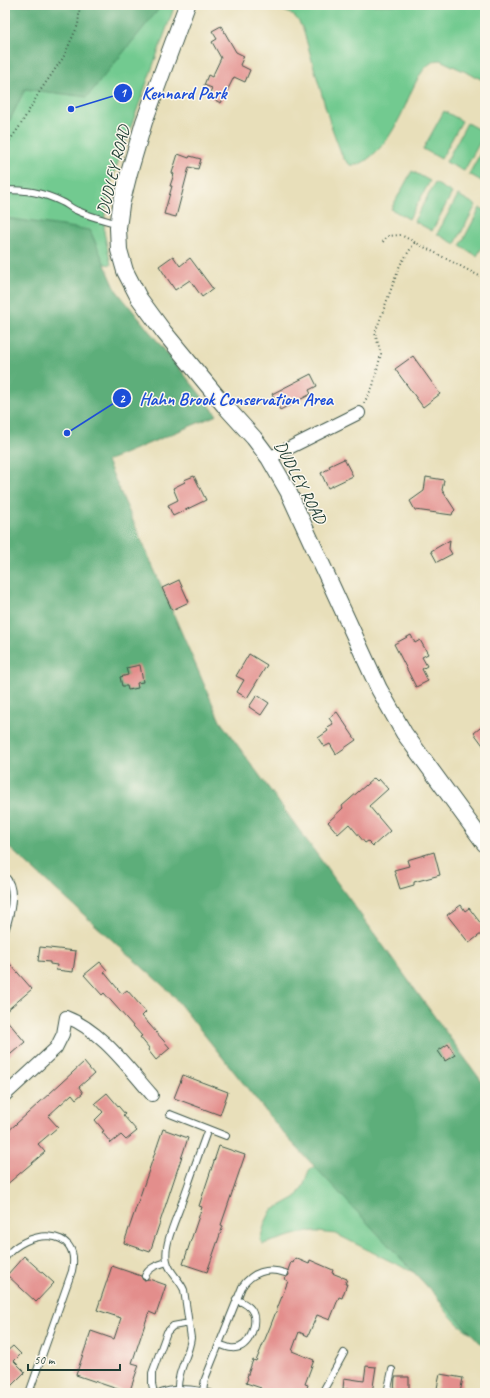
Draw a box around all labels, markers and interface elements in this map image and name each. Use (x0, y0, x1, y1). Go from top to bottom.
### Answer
callout: Kennard Park (113, 78, 235, 108)
text: Kennard Park (142, 82, 229, 104)
text: 1 (120, 85, 127, 101)
street label: DUDLEY ROAD (92, 121, 135, 217)
callout: Hahn Brook Conservation Area (112, 383, 340, 413)
text: Hahn Brook Conservation Area (139, 388, 335, 410)
text: 2 (119, 391, 126, 407)
street label: DUDLEY ROAD (270, 437, 332, 529)
scale bar (28, 1346, 120, 1372)
text: 50 m (34, 1352, 56, 1368)

